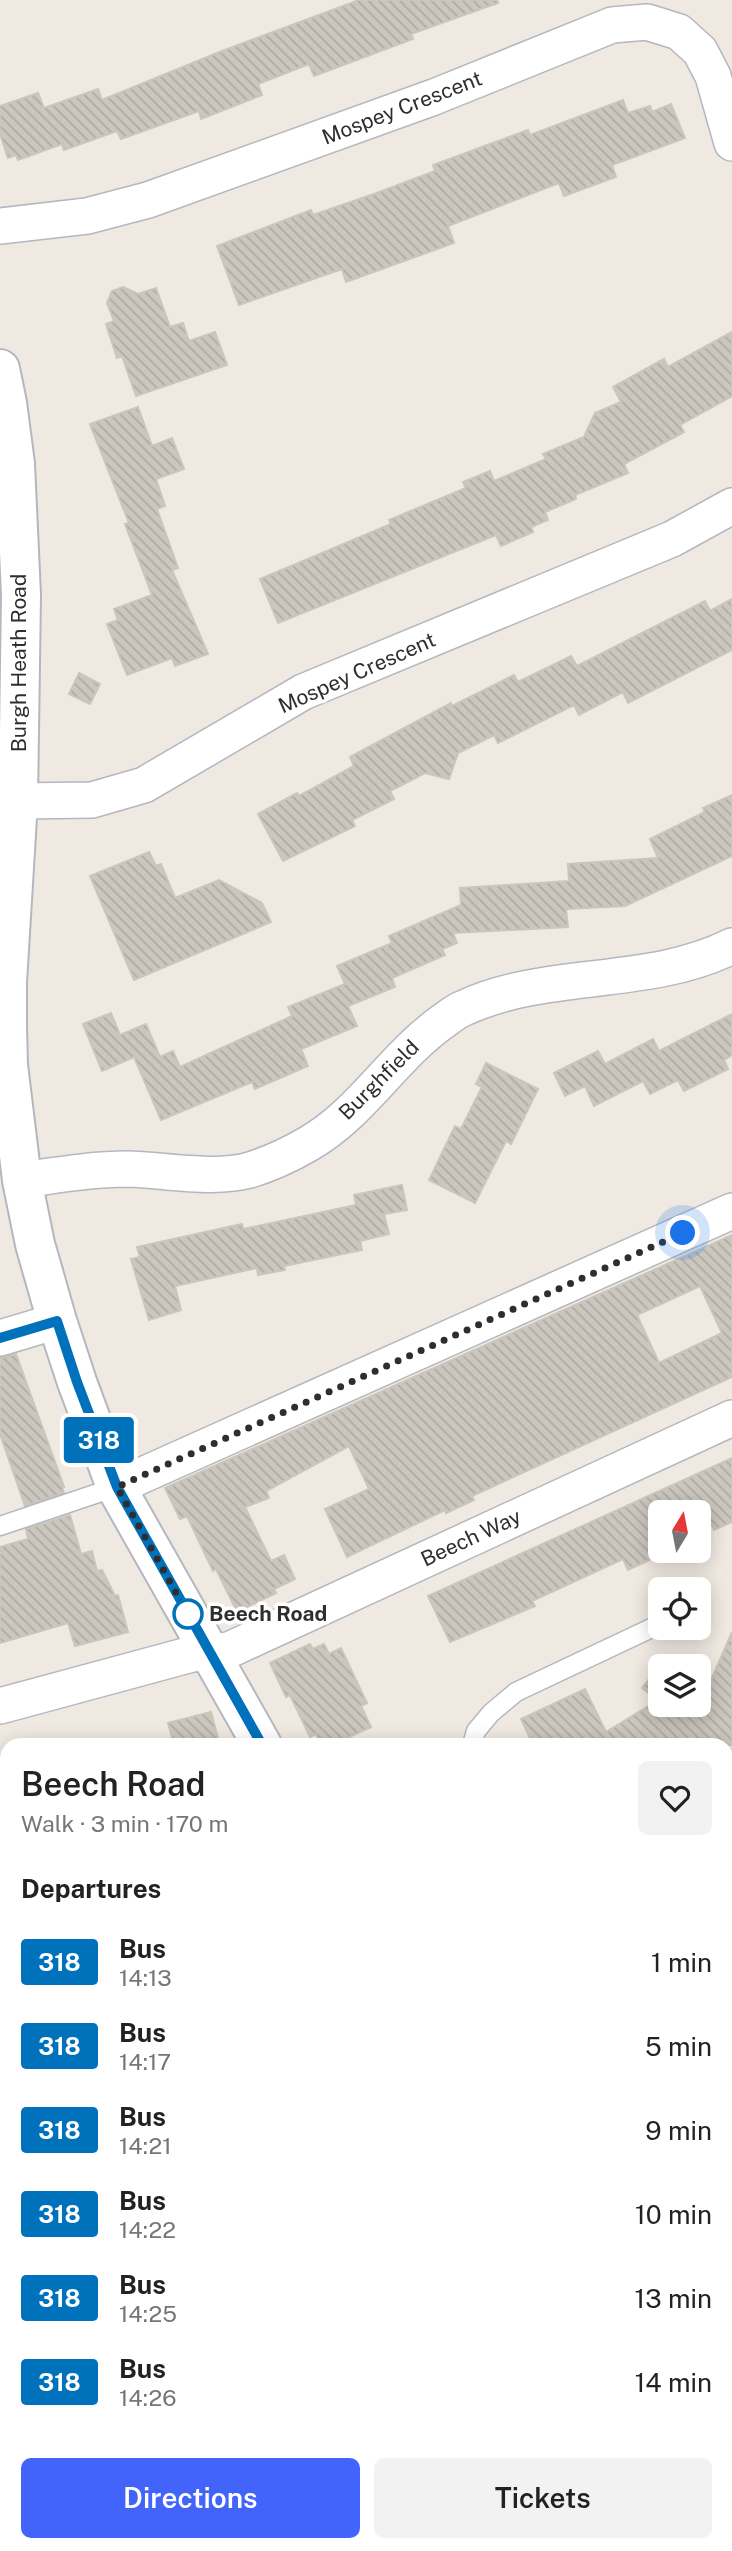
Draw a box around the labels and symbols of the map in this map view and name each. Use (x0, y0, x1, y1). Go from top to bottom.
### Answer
street label: Mospey Crescent (318, 66, 485, 150)
street label: Burgh Heath Road (6, 574, 31, 752)
street label: Mospey Crescent (274, 627, 439, 718)
street label: Burghfield (333, 1034, 424, 1125)
your location (665, 1215, 700, 1250)
line badge: 318 (59, 1417, 139, 1463)
north arrow (648, 1500, 710, 1563)
street label: Beech Way (417, 1503, 525, 1572)
marker: Beech Road (173, 1599, 203, 1629)
place label: Beech Road (209, 1601, 327, 1626)

